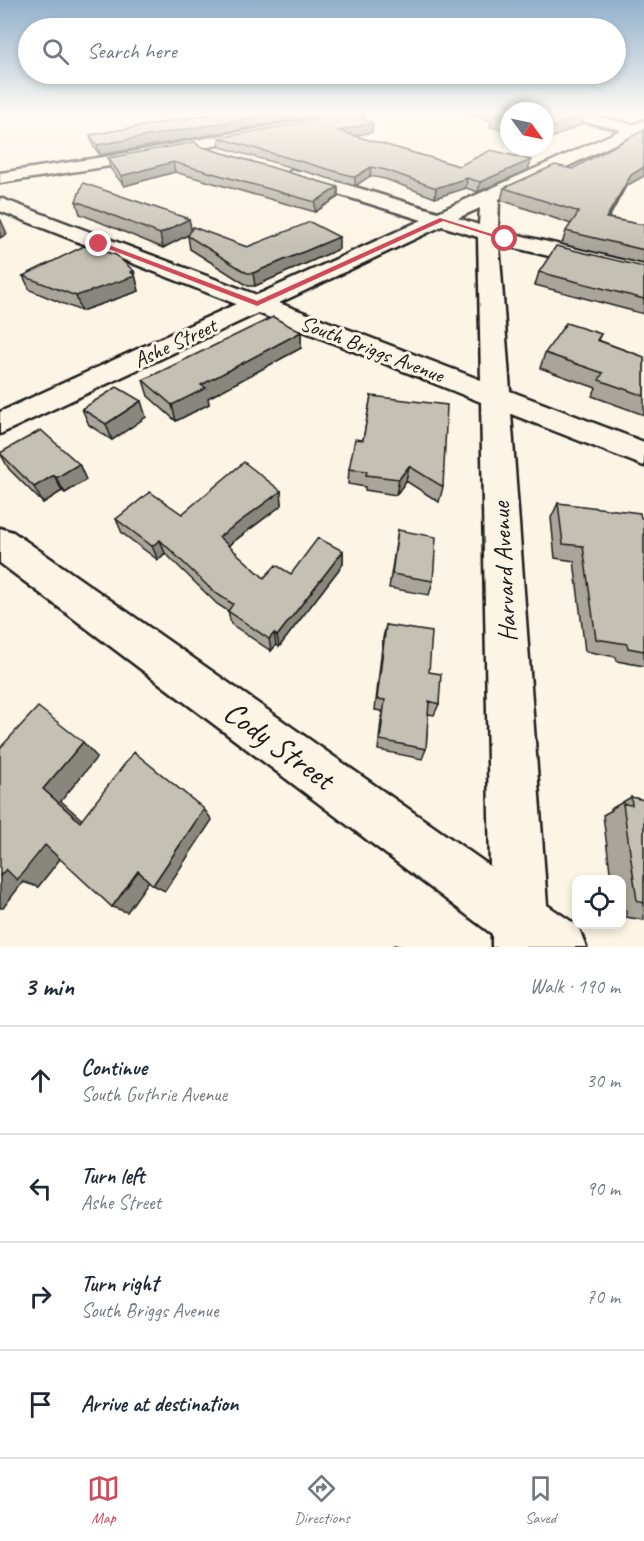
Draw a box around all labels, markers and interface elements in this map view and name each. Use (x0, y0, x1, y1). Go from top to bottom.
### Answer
search box (18, 18, 626, 84)
icon: search (39, 35, 72, 68)
text: Search here (87, 37, 177, 65)
north arrow (500, 102, 554, 156)
route start (491, 225, 517, 251)
route end (85, 230, 111, 256)
street label: South Briggs Avenue (296, 309, 449, 390)
street label: Ashe Street (129, 311, 223, 374)
street label: Harvard Avenue (484, 500, 524, 643)
street label: Cody Street (216, 691, 345, 801)
map controls (572, 875, 626, 929)
button: locate (572, 875, 626, 929)
text: 3 min (24, 970, 74, 1003)
text: Walk · 190 m (530, 974, 620, 999)
text: Continue (81, 1054, 147, 1082)
icon: ahead (24, 1064, 57, 1097)
text: 30 m (586, 1068, 620, 1093)
text: South Guthrie Avenue (81, 1082, 227, 1107)
text: Turn left (81, 1162, 145, 1190)
icon: left (24, 1172, 57, 1205)
text: 90 m (586, 1176, 620, 1201)
text: Ashe Street (81, 1190, 161, 1215)
text: Turn right (81, 1270, 158, 1298)
icon: right (24, 1280, 57, 1313)
text: 70 m (586, 1284, 620, 1309)
text: South Briggs Avenue (81, 1298, 219, 1323)
icon: arrive (24, 1388, 57, 1421)
text: Arrive at destination (81, 1390, 238, 1418)
tab: Map (87, 1472, 120, 1528)
tab: Directions (294, 1472, 350, 1528)
tab: Saved (524, 1472, 557, 1528)

